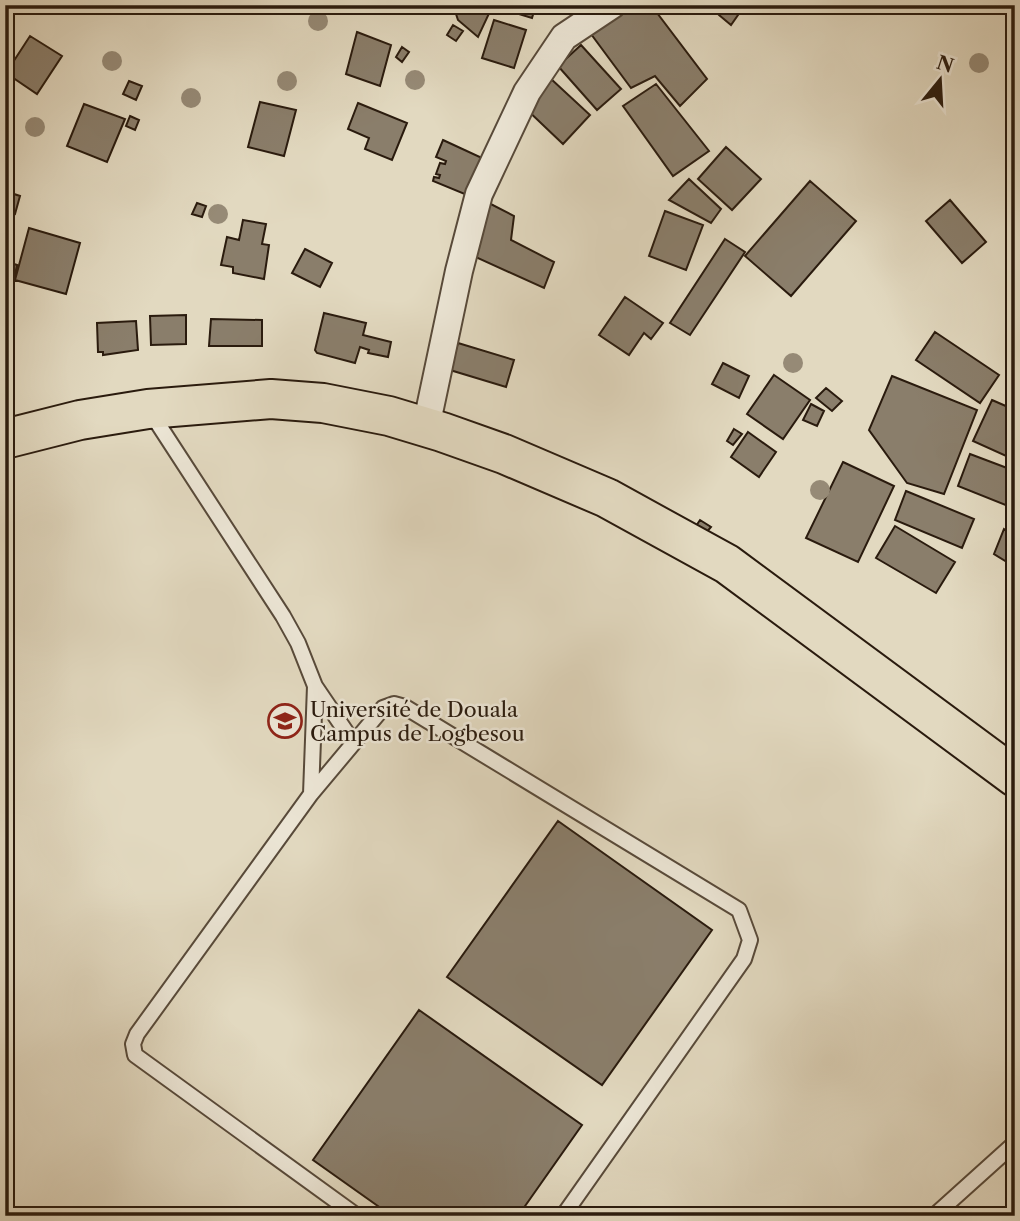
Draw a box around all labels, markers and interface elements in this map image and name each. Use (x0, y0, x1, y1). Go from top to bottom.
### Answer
north arrow (904, 46, 974, 116)
text: N (934, 51, 957, 78)
place label: Université de Douala Campus de Logbesou (310, 697, 525, 746)
school or university icon: Université de Douala Campus de Logbesou (266, 702, 304, 740)

